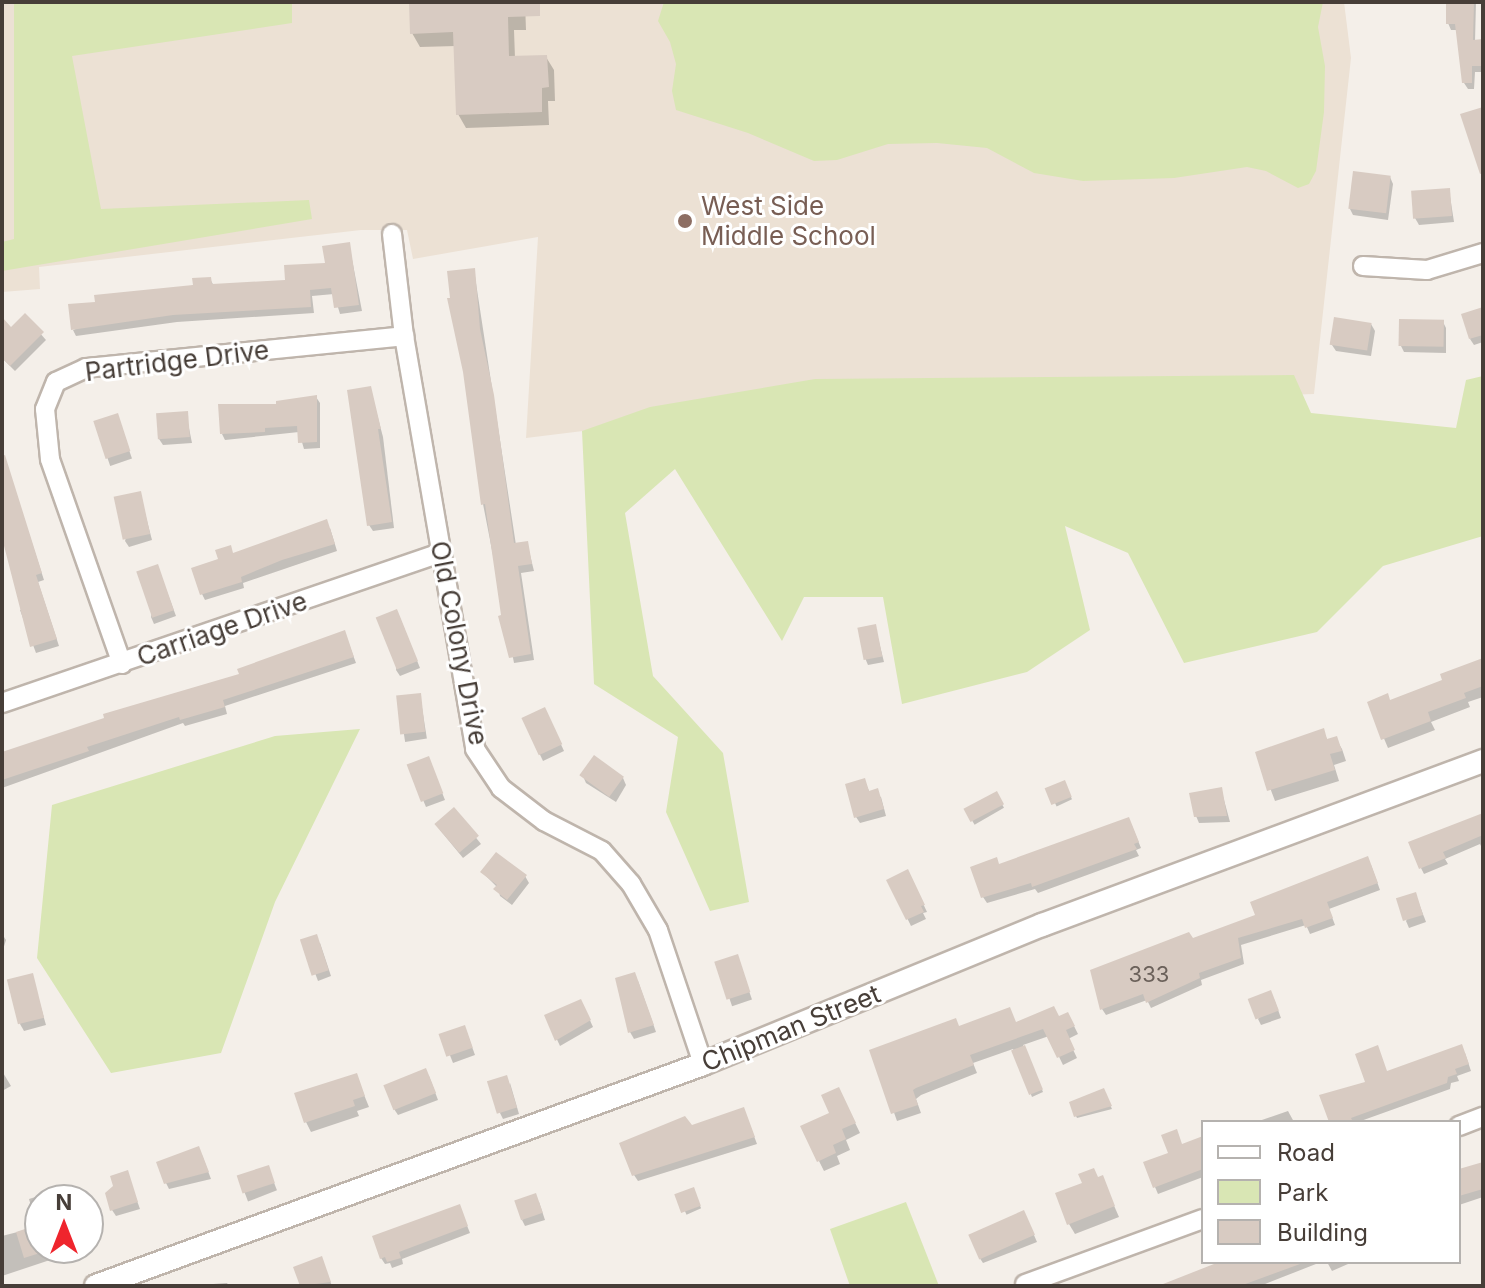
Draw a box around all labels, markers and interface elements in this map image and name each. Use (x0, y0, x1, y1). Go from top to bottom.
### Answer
place label: West Side Middle School (701, 190, 876, 252)
marker: West Side Middle School (676, 212, 694, 230)
street label: Partridge Drive (83, 334, 271, 388)
street label: Old Colony Drive (424, 538, 494, 748)
street label: Carriage Drive (133, 585, 311, 673)
house number: 333 (1129, 962, 1169, 988)
street label: Chipman Street (697, 978, 885, 1078)
legend (1201, 1120, 1461, 1264)
text: Road (1277, 1138, 1335, 1167)
text: Park (1277, 1178, 1328, 1207)
north arrow (24, 1184, 104, 1264)
text: N (56, 1189, 72, 1215)
text: Building (1277, 1218, 1368, 1247)

